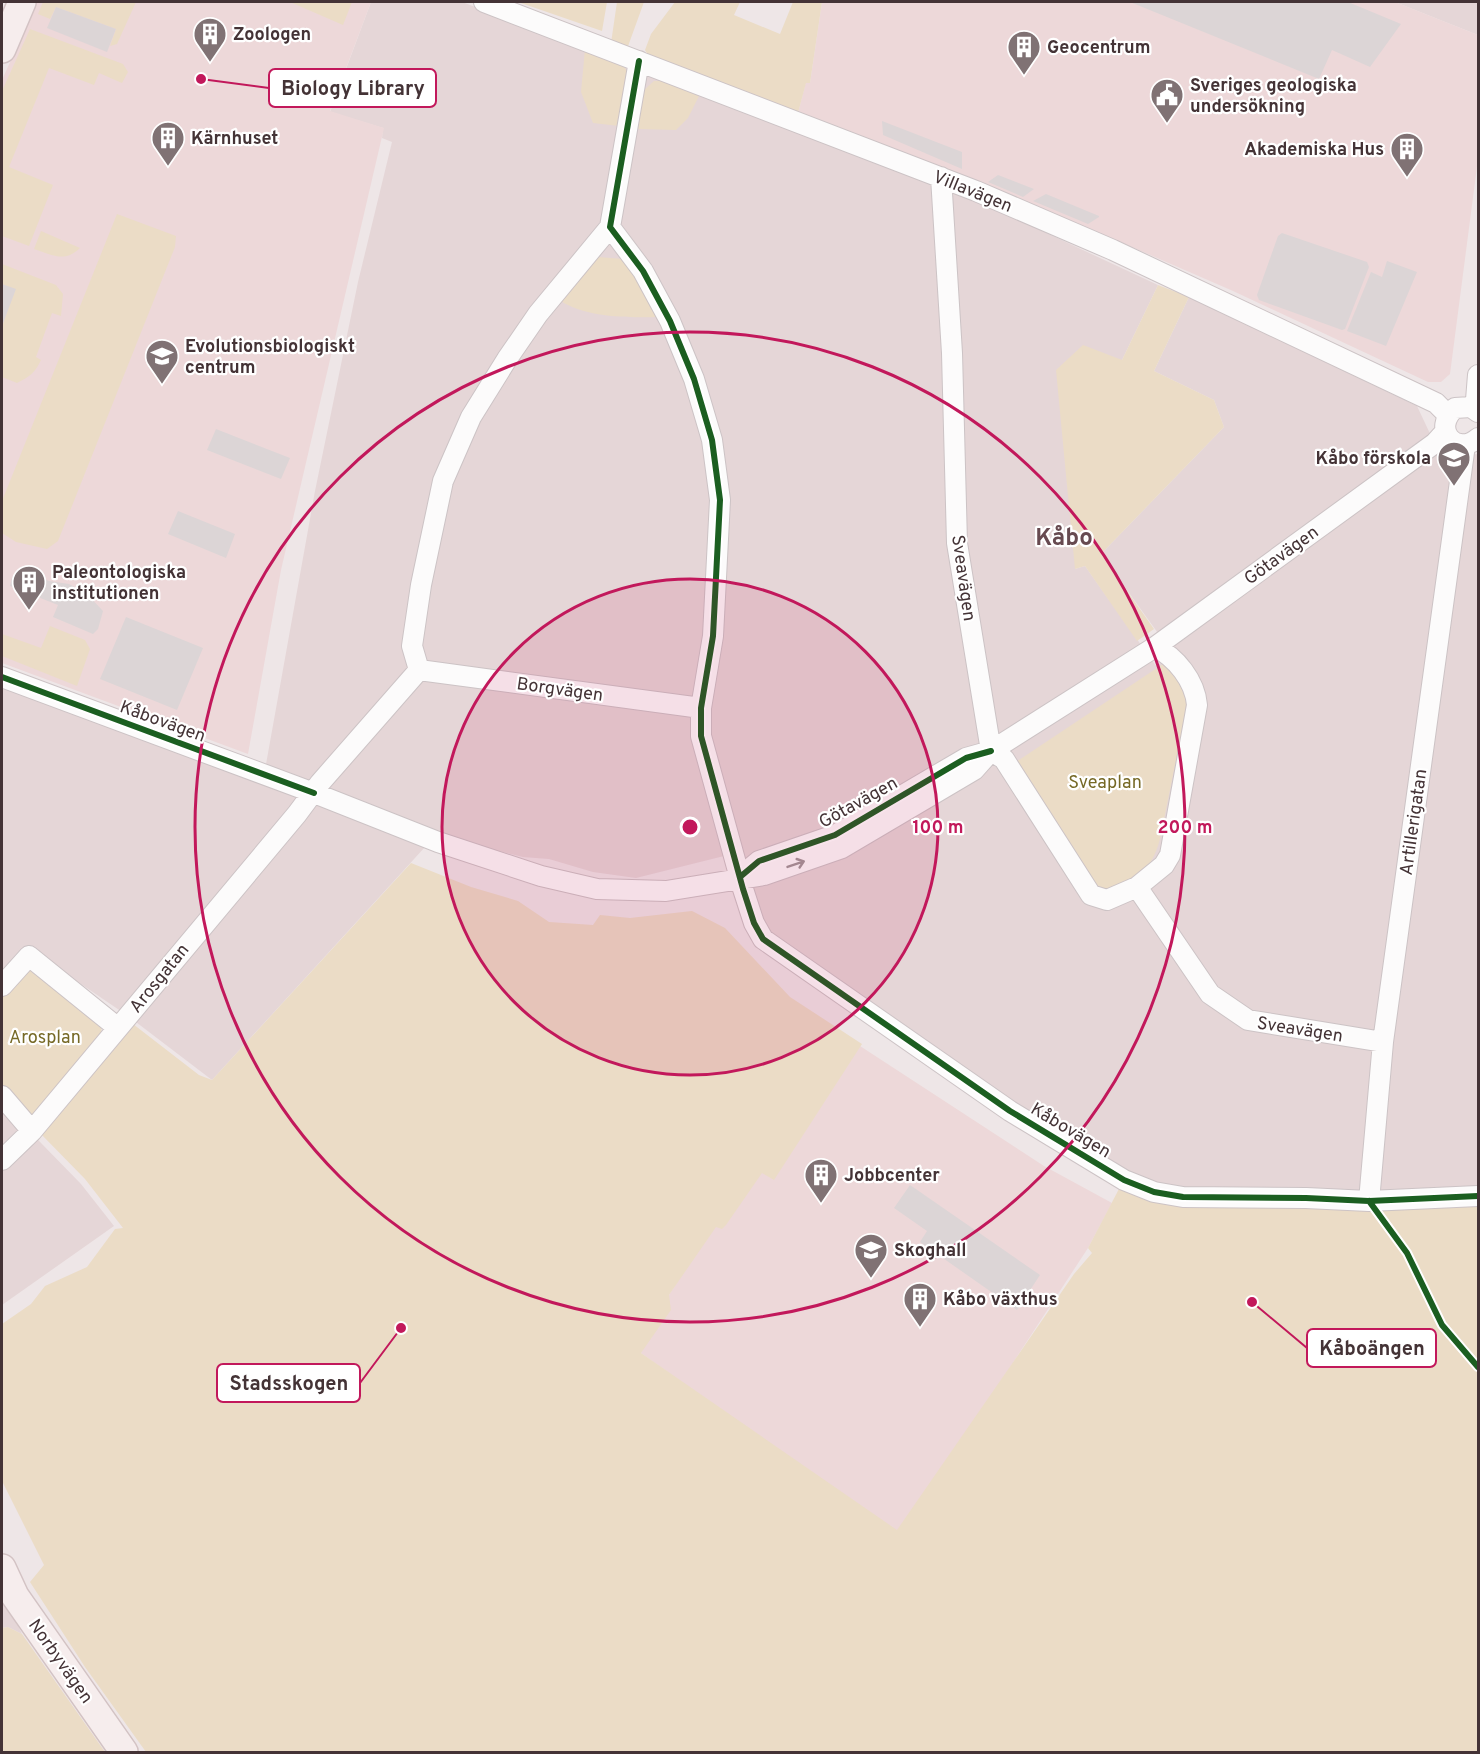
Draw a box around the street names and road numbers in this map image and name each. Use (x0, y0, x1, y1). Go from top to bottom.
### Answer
street label: Villavägen (929, 166, 1015, 219)
street label: Götavägen (1240, 521, 1324, 591)
street label: Sveavägen (945, 534, 980, 623)
street label: Borgvägen (515, 673, 605, 708)
street label: Kåbovägen (116, 696, 209, 749)
street label: Artillerigatan (1396, 768, 1433, 877)
street label: Götavägen (815, 772, 902, 834)
street label: Arosgatan (125, 940, 195, 1018)
street label: Sveavägen (1255, 1012, 1345, 1049)
street label: Kåbovägen (1026, 1098, 1115, 1164)
street label: Norbyvägen (22, 1615, 97, 1709)

